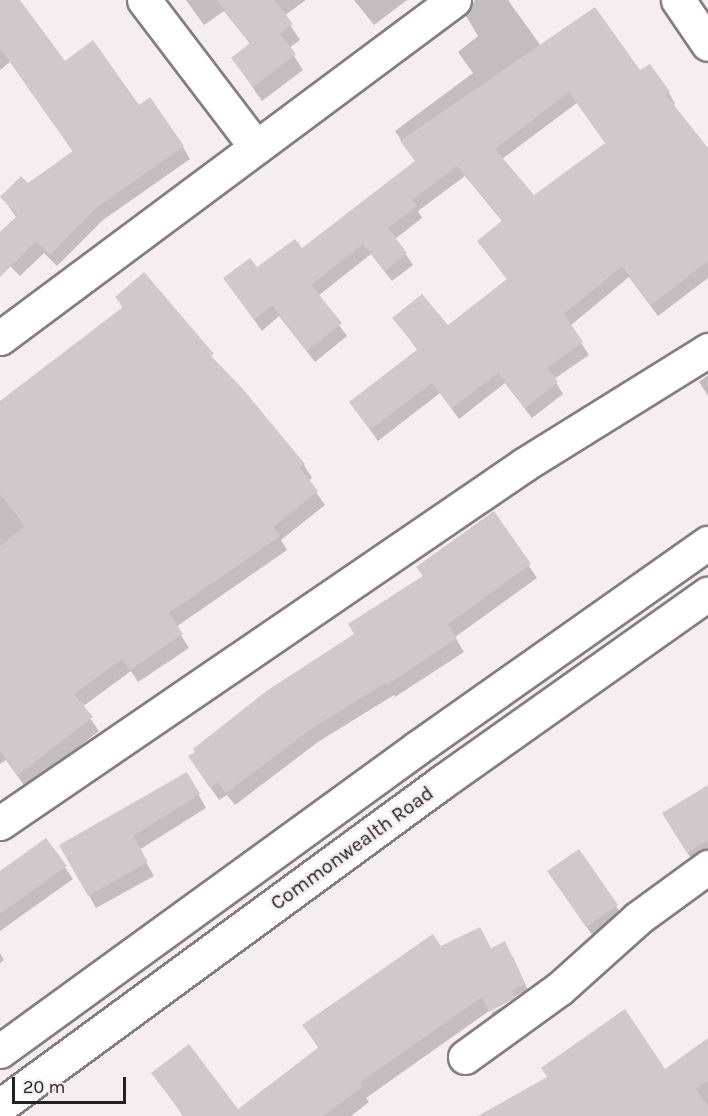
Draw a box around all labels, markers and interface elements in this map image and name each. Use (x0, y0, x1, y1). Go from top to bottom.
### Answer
street label: Commonwealth Road (266, 781, 438, 915)
scale bar (15, 1065, 129, 1103)
text: 20 m (23, 1076, 65, 1098)

